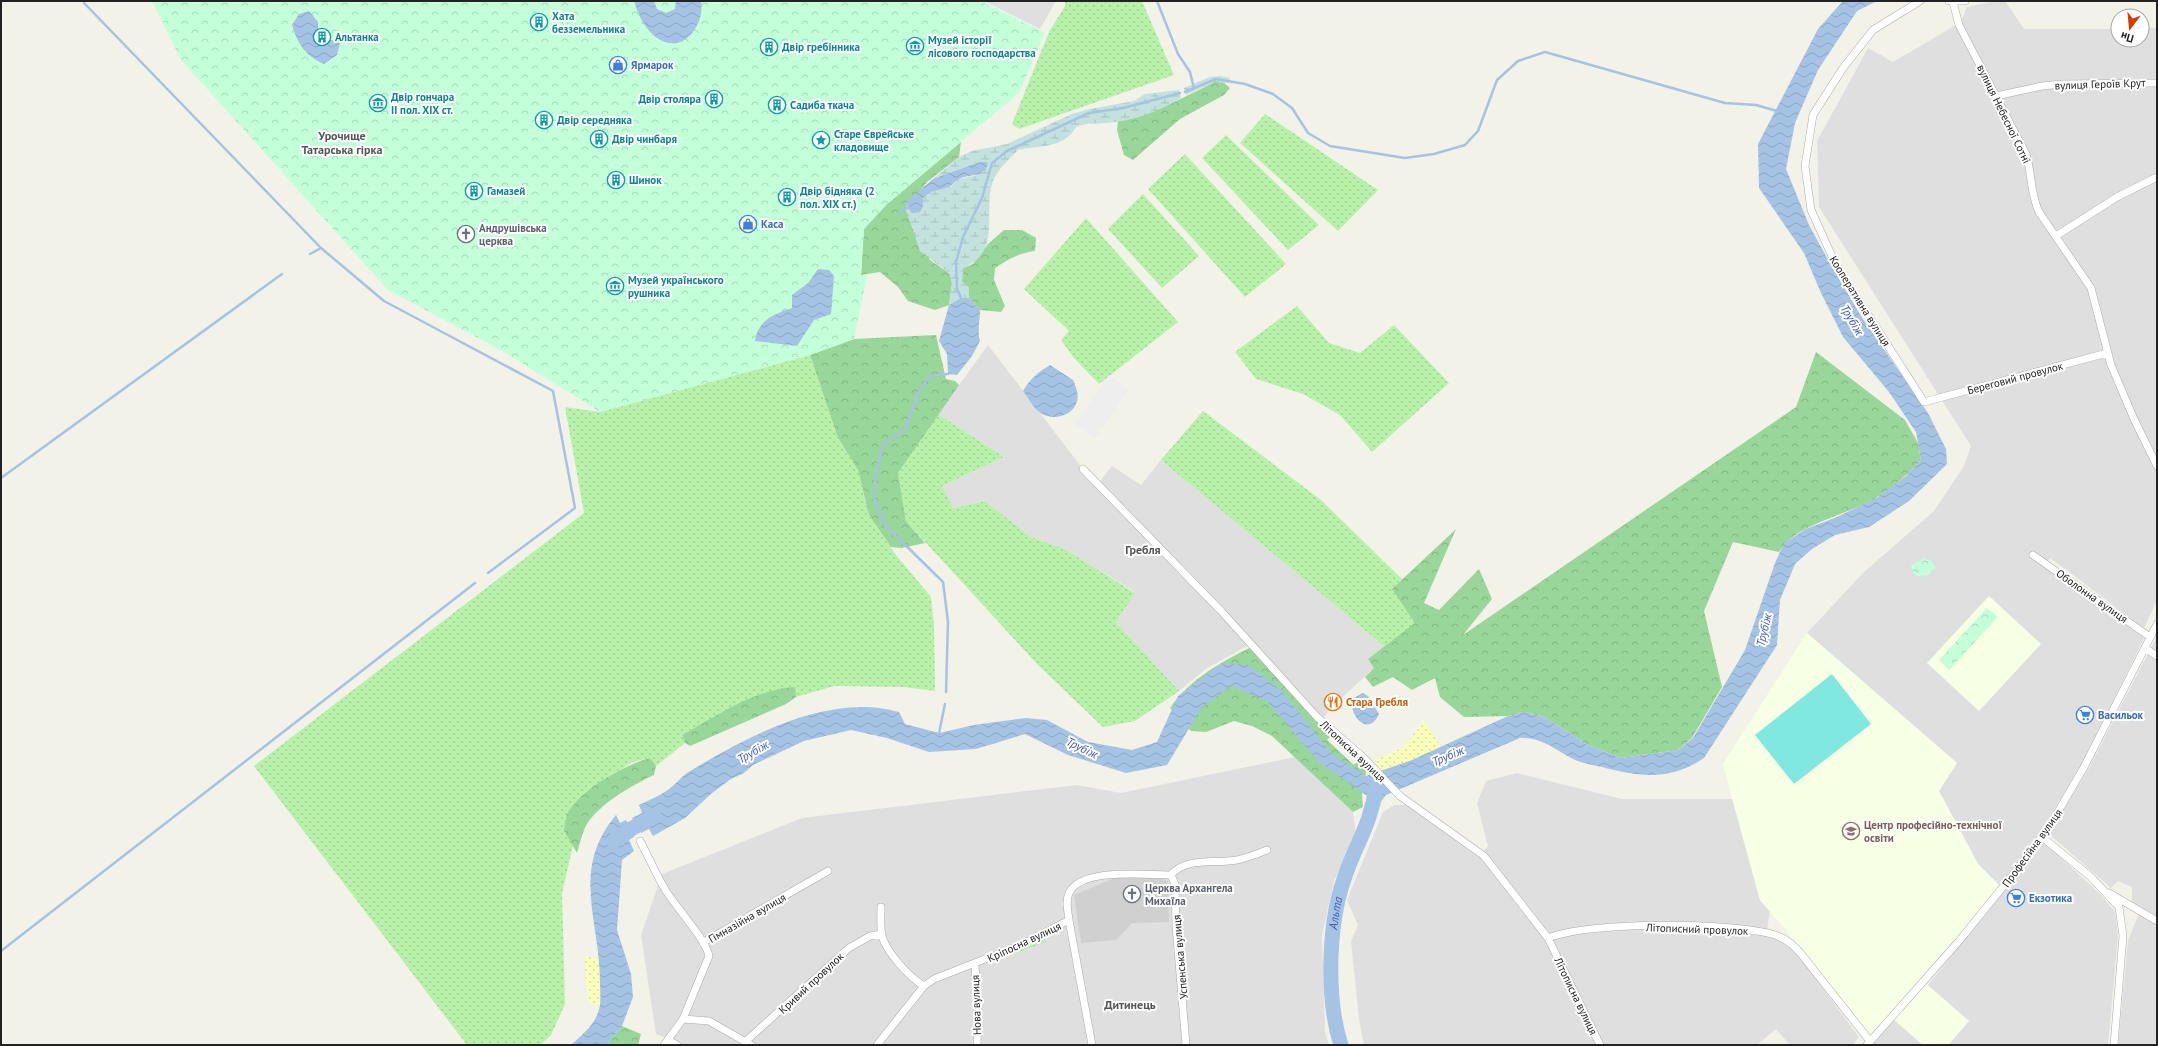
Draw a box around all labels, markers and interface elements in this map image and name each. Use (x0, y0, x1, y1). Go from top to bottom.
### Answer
north arrow (2110, 8, 2150, 48)
place label: Хата безземельника (552, 9, 625, 36)
building icon: Хата безземельника (529, 12, 549, 32)
building icon: Альтанка (312, 27, 332, 47)
text: Пн (2119, 29, 2135, 46)
place label: Альтанка (335, 30, 379, 44)
place label: Музей історії лісового господарства (927, 33, 1036, 60)
museum icon: Музей історії лісового господарства (905, 36, 925, 56)
building icon: Двір гребінника (759, 37, 779, 57)
place label: Двір гребінника (782, 40, 860, 54)
shop icon: Ярмарок (608, 55, 628, 75)
place label: Ярмарок (631, 58, 674, 72)
street label: вулиця Небесної Сотні (1974, 62, 2034, 166)
street label: вулиця Героїв Крут (2054, 75, 2146, 93)
building icon: Двір столяра (704, 89, 724, 109)
place label: Двір гончара II пол. XIX ст. (391, 90, 454, 117)
place label: Двір столяра (638, 92, 701, 106)
museum icon: Двір гончара II пол. XIX ст. (368, 93, 388, 113)
building icon: Садиба ткача (767, 95, 787, 115)
place label: Садиба ткача (790, 98, 854, 112)
building icon: Двір середняка (534, 110, 554, 130)
place label: Двір середняка (557, 113, 632, 127)
place label: Старе Єврейське кладовище (834, 127, 914, 154)
district label: Урочище Татарська гірка (302, 128, 382, 157)
building icon: Двір чинбаря (589, 129, 609, 149)
place icon: Старе Єврейське кладовище (811, 130, 831, 150)
place label: Двір чинбаря (612, 132, 677, 146)
building icon: Шинок (606, 170, 626, 190)
place label: Шинок (629, 173, 662, 187)
building icon: Гамазей (464, 181, 484, 201)
place label: Гамазей (487, 184, 525, 198)
place label: Двір бідняка (2 пол. XIX ст.) (800, 184, 875, 211)
building icon: Двір бідняка (2 пол. XIX ст.) (777, 187, 797, 207)
shop icon: Каса (738, 214, 758, 234)
place label: Каса (761, 217, 784, 231)
place label: Андрушівська церква (479, 221, 547, 248)
church icon: Андрушівська церква (456, 224, 476, 244)
street label: Кооперативна вулиця (1826, 253, 1894, 349)
place label: Музей українського рушника (628, 273, 724, 300)
museum icon: Музей українського рушника (605, 276, 625, 296)
water label: Трубіж (1837, 302, 1868, 338)
street label: Береговий провулок (1966, 358, 2065, 397)
district label: Гребля (1125, 542, 1161, 557)
street label: Оболонна вулиця (2053, 566, 2131, 626)
water label: Трубіж (1752, 611, 1775, 648)
restaurant icon: Стара Гребля (1323, 692, 1343, 712)
place label: Стара Гребля (1346, 695, 1408, 709)
supermarket icon: Васильок (2075, 705, 2095, 725)
place label: Васильок (2098, 708, 2144, 722)
street label: Літописна вулиця (1317, 716, 1389, 785)
water label: Трубіж (1064, 733, 1101, 762)
water label: Трубіж (734, 736, 771, 766)
water label: Трубіж (1429, 742, 1467, 769)
street label: Професійна вулиця (1999, 806, 2065, 890)
place label: Центр професійно-технічної освіти (1864, 818, 2002, 845)
school or university icon: Центр професійно-технічної освіти (1841, 821, 1861, 841)
place label: Церква Архангела Михаїла (1145, 881, 1233, 908)
church icon: Церква Архангела Михаїла (1122, 884, 1142, 904)
supermarket icon: Екзотика (2006, 888, 2026, 908)
street label: Гімназійна вулиця (706, 890, 788, 946)
place label: Екзотика (2029, 891, 2072, 905)
water label: Альта (1325, 895, 1346, 931)
street label: Успенська вулиця (1169, 914, 1191, 1000)
street label: Кріпосна вулиця (985, 919, 1063, 965)
street label: Літописний провулок (1645, 920, 1749, 938)
street label: Кривий провулок (776, 949, 847, 1017)
street label: Літописна вулиця (1551, 954, 1601, 1037)
street label: Нова вулиця (968, 975, 984, 1035)
district label: Дитинець (1104, 997, 1156, 1012)

